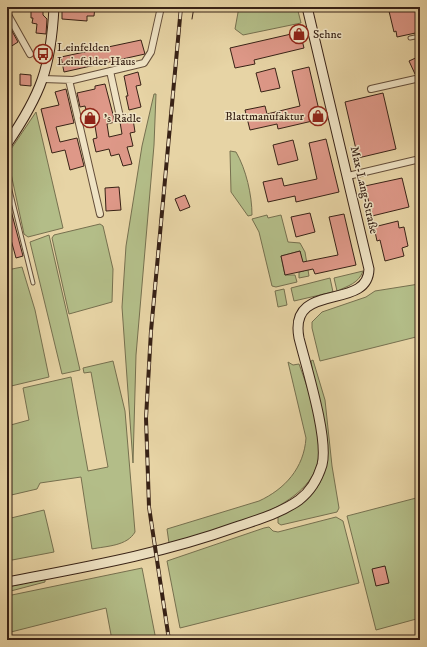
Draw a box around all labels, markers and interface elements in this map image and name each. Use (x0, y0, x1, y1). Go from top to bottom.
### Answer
shop icon: Sehne (288, 23, 310, 45)
place label: Sehne (313, 27, 342, 42)
place label: Leinfelden Leinfelder Haus (57, 40, 135, 69)
bus stop icon: Leinfelden Leinfelder Haus (32, 43, 54, 65)
shop icon: Blattmanufaktur (307, 105, 329, 127)
shop icon: 's Rädle (79, 107, 101, 129)
place label: Blattmanufaktur (225, 109, 305, 124)
place label: 's Rädle (104, 111, 141, 126)
street label: Max-Lang-Straße (347, 145, 381, 235)

